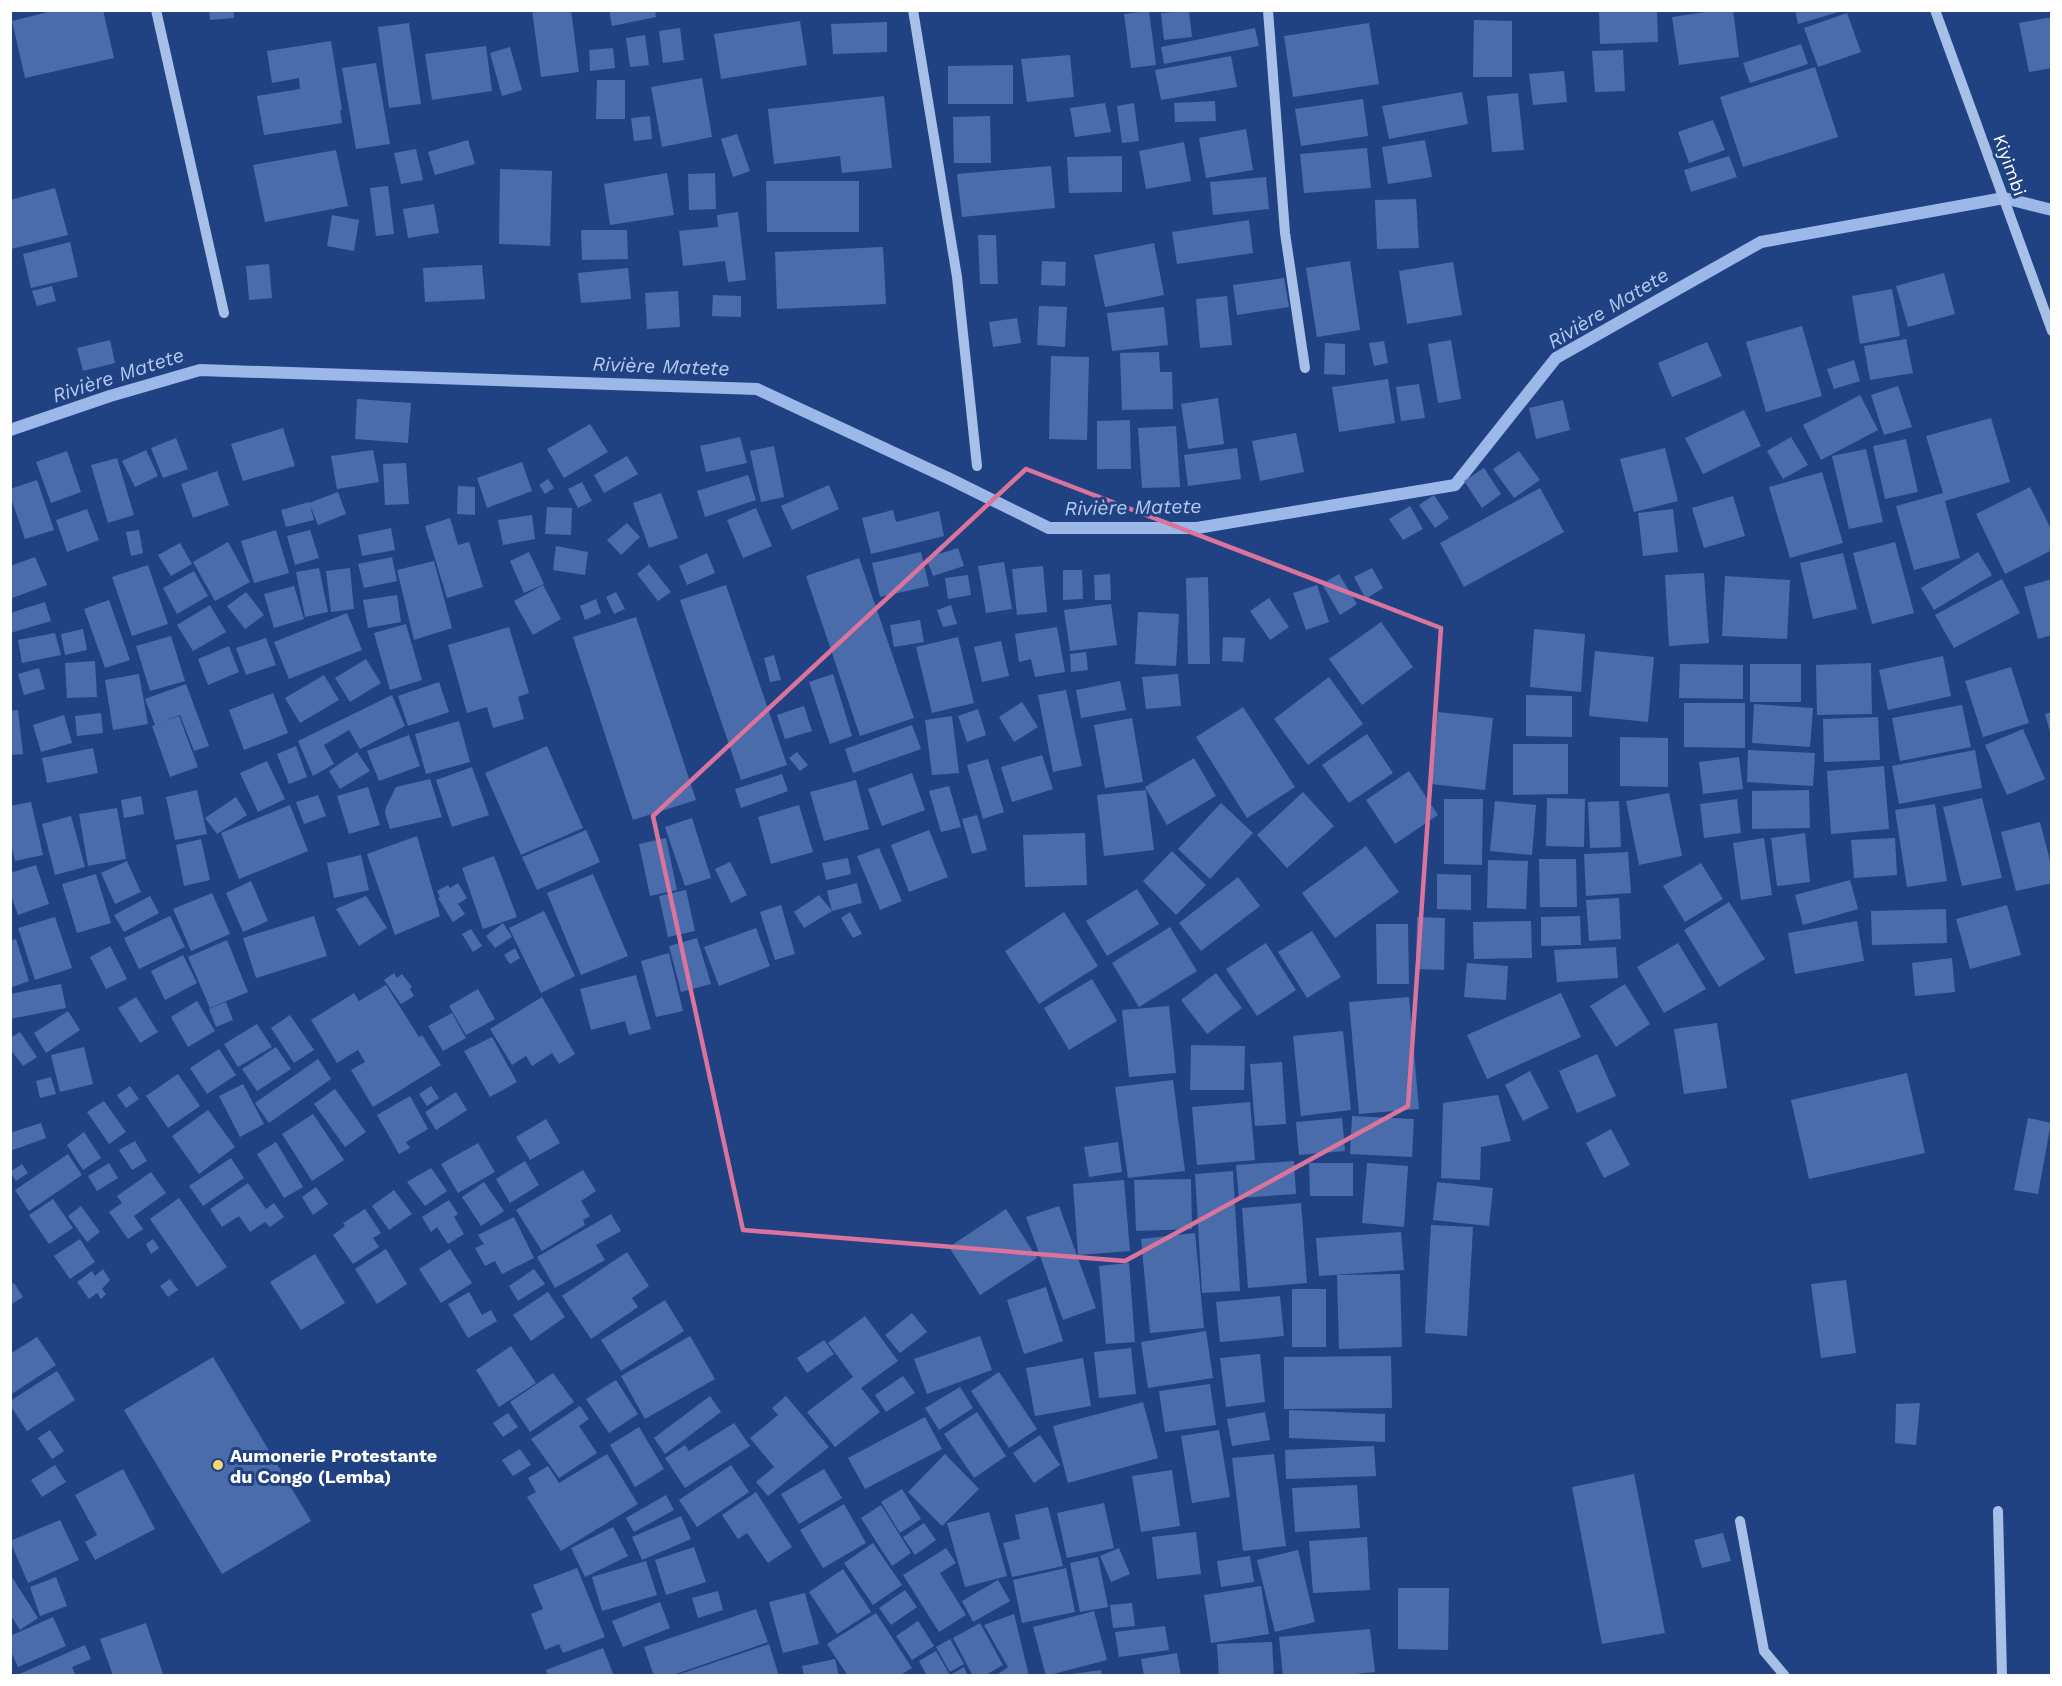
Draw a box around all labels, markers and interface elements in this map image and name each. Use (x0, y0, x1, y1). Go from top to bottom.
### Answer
street label: Kiyimbi (1989, 131, 2031, 199)
water label: Rivière Matete (1543, 262, 1673, 354)
water label: Rivière Matete (49, 342, 187, 408)
water label: Rivière Matete (592, 352, 730, 380)
water label: Rivière Matete (1064, 494, 1202, 520)
place label: Aumonerie Protestante du Congo (Lemba) (230, 1445, 437, 1487)
marker: Aumonerie Protestante du Congo (Lemba) (211, 1458, 225, 1472)

